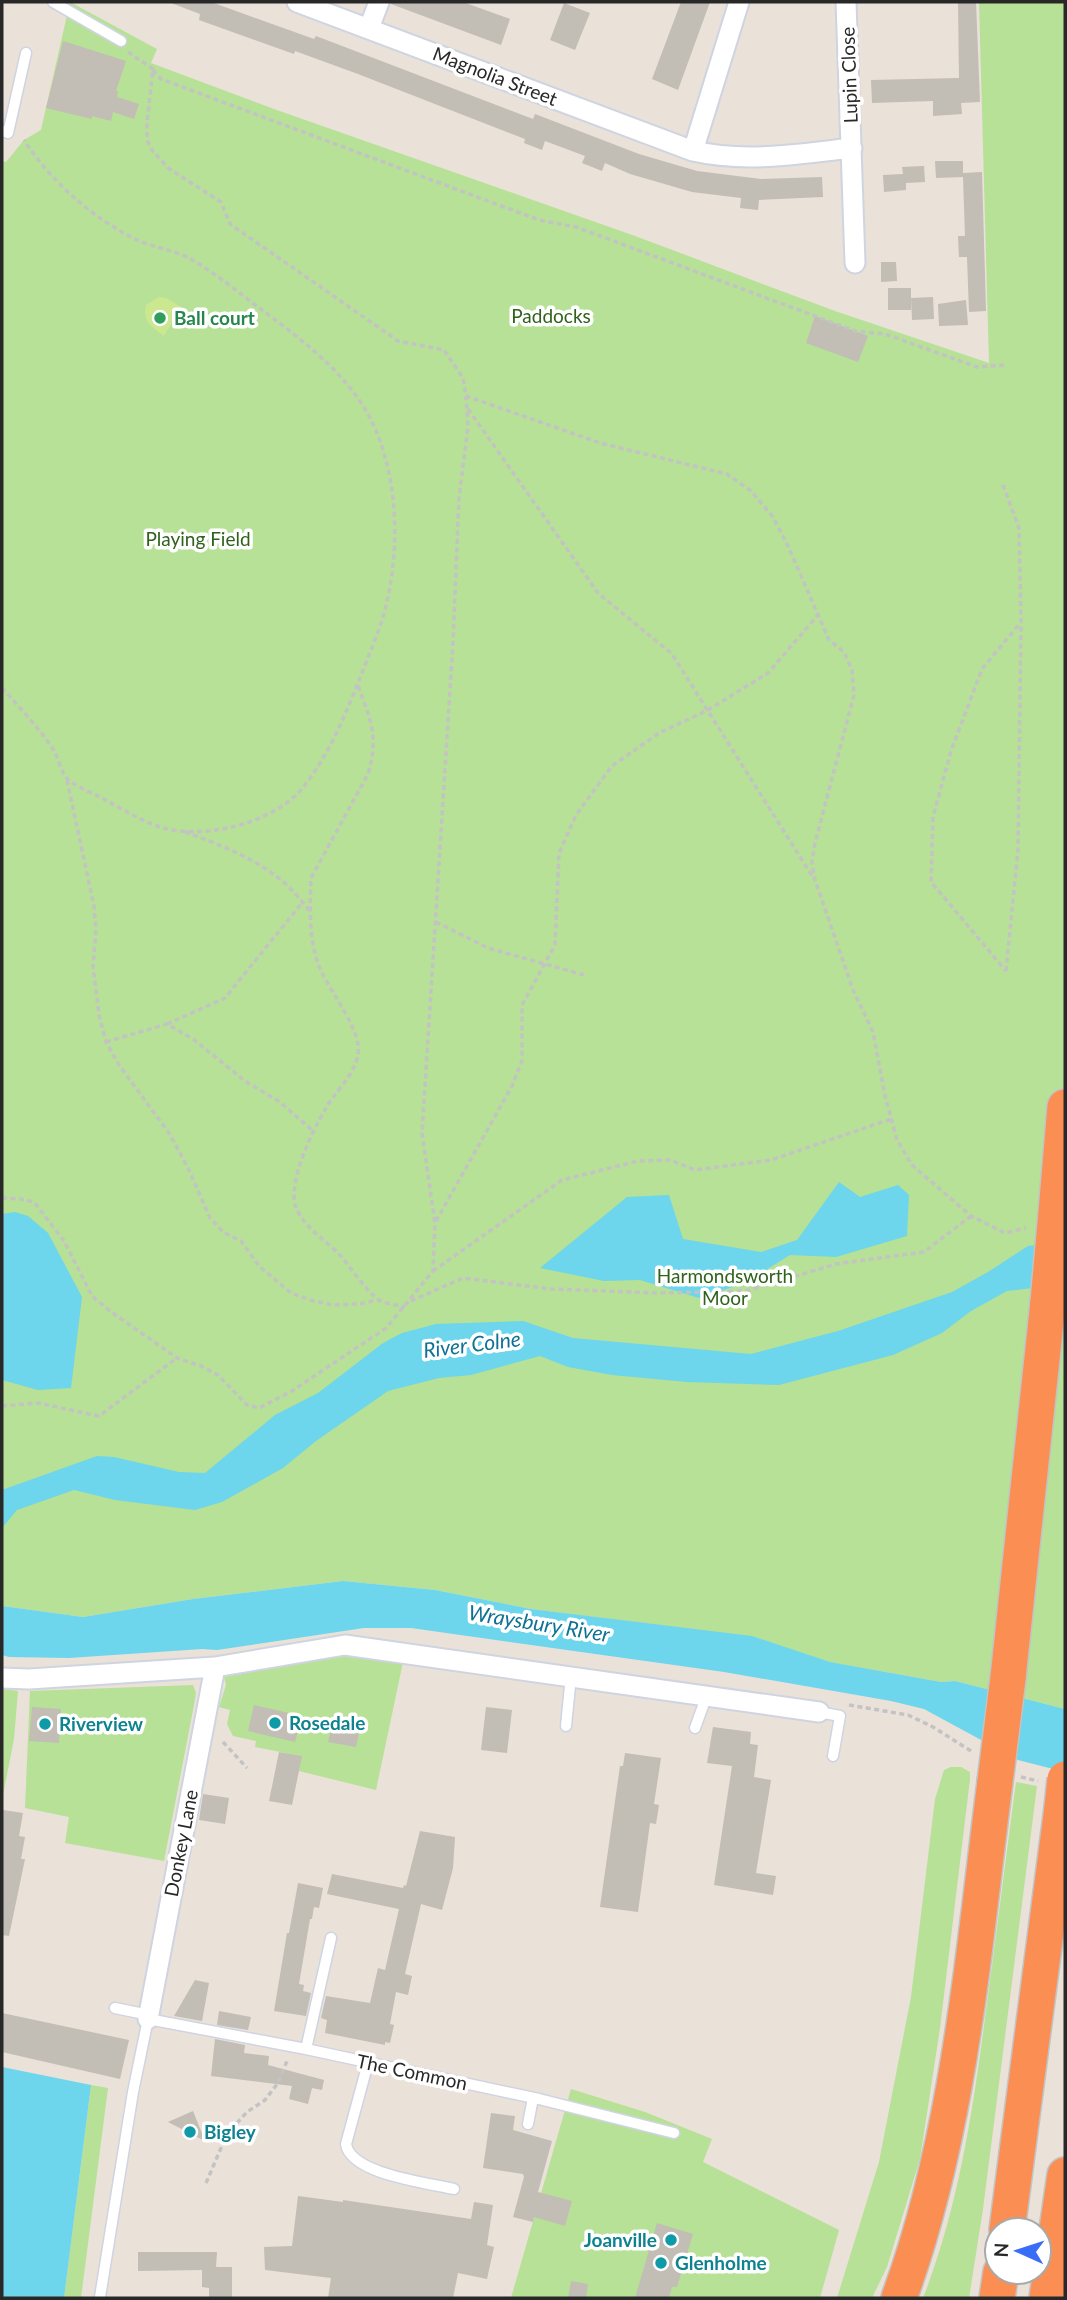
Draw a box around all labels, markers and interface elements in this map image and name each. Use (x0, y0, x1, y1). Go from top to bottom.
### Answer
street label: Lupin Close (835, 26, 862, 124)
street label: Magnolia Street (430, 41, 561, 110)
park label: Paddocks (511, 304, 591, 327)
place label: Ball court (174, 306, 255, 329)
marker: Ball court (152, 310, 168, 326)
park label: Playing Field (145, 527, 251, 550)
park label: Harmondsworth Moor (657, 1264, 793, 1309)
water label: River Colne (422, 1325, 522, 1362)
water label: Wraysbury River (467, 1599, 613, 1646)
place label: Rosedale (289, 1711, 365, 1734)
place label: Riverview (59, 1712, 144, 1735)
marker: Rosedale (267, 1715, 283, 1731)
marker: Riverview (37, 1716, 53, 1732)
street label: Donkey Lane (159, 1787, 202, 1898)
street label: The Common (355, 2049, 470, 2094)
place label: Bigley (204, 2120, 257, 2143)
marker: Bigley (182, 2124, 198, 2140)
north arrow (983, 2216, 1053, 2286)
place label: Joanville (584, 2228, 657, 2251)
marker: Joanville (663, 2232, 679, 2248)
text: N (989, 2242, 1012, 2258)
place label: Glenholme (675, 2251, 767, 2274)
marker: Glenholme (653, 2255, 669, 2271)

